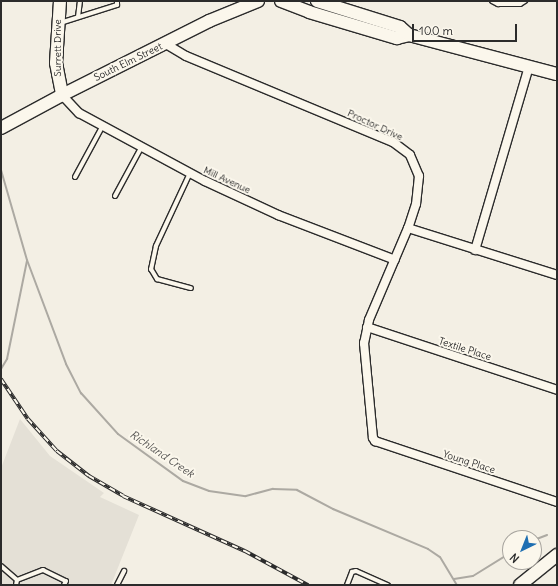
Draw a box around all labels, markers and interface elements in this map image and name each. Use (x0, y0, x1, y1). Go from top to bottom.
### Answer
scale bar (414, 16, 519, 42)
street label: Surrett Drive (52, 19, 64, 77)
text: 100 m (419, 23, 453, 38)
street label: South Elm Street (92, 40, 164, 84)
street label: Proctor Drive (345, 107, 405, 143)
street label: Mill Avenue (201, 164, 253, 196)
street label: Textile Place (437, 335, 493, 363)
water label: Richland Creek (127, 428, 197, 480)
street label: Young Place (441, 448, 497, 476)
north arrow (502, 530, 542, 570)
text: N (507, 550, 522, 566)

